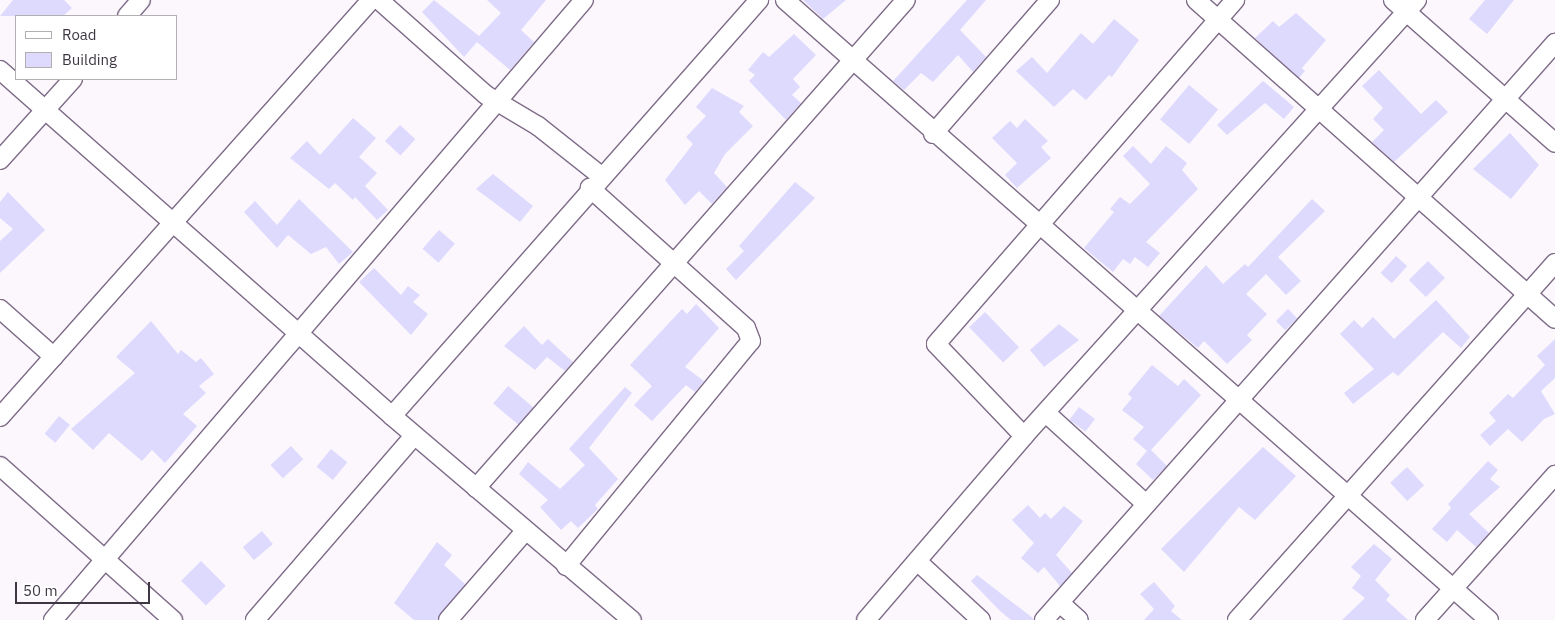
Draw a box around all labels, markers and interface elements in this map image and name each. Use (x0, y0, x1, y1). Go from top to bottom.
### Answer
legend (15, 15, 178, 80)
text: Road (62, 25, 97, 44)
text: Building (62, 50, 117, 69)
scale bar (18, 572, 152, 604)
text: 50 m (23, 581, 58, 600)

